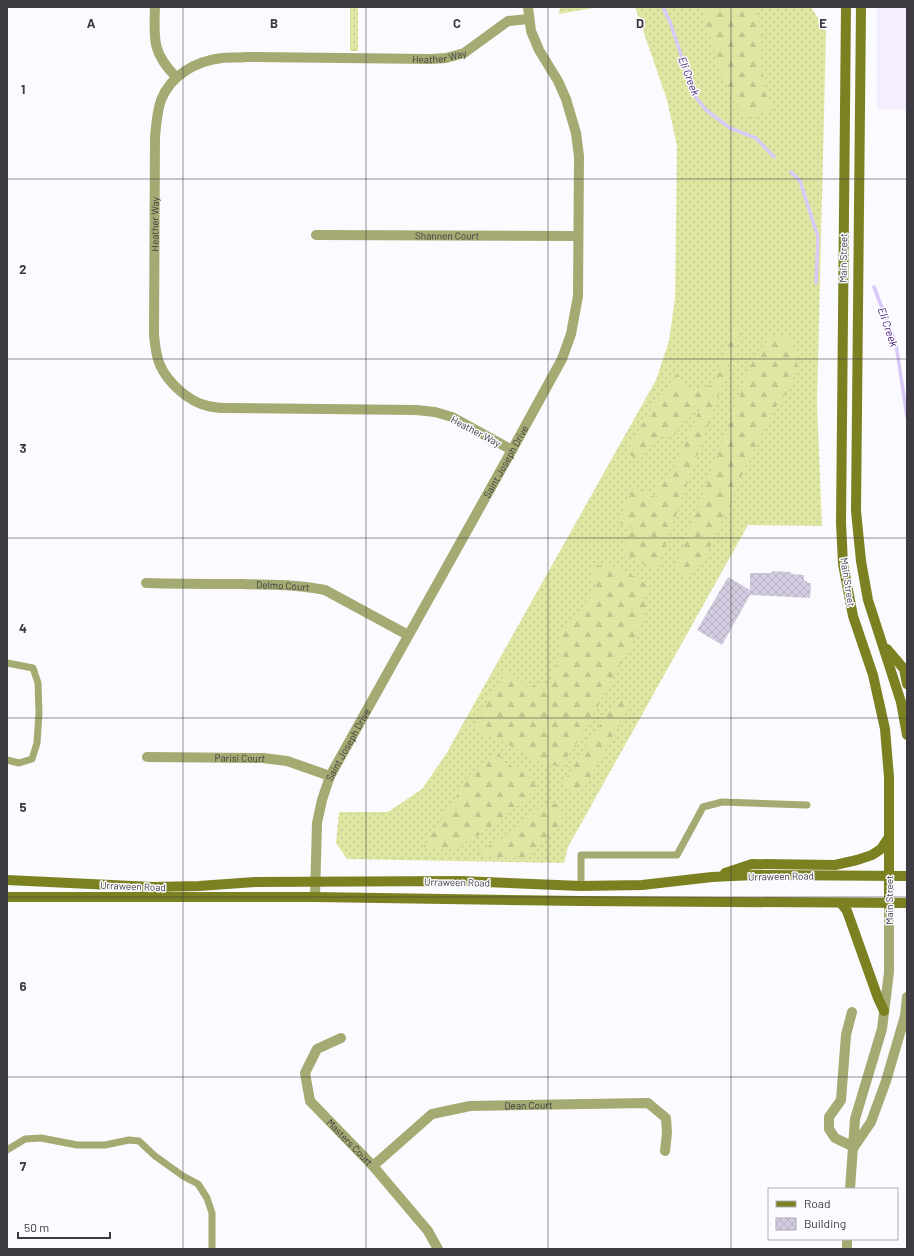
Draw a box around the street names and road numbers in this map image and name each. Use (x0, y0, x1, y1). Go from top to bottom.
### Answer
street label: Heather Way (412, 47, 468, 65)
street label: Heather Way (148, 196, 161, 252)
street label: Shannen Court (415, 229, 479, 242)
street label: Main Street (837, 233, 849, 283)
street label: Heather Way (449, 413, 503, 449)
street label: Saint Joseph Drive (481, 423, 530, 500)
street label: Main Street (838, 557, 858, 608)
street label: Delmo Court (256, 578, 311, 593)
street label: Saint Joseph Drive (323, 706, 373, 782)
street label: Parisi Court (214, 752, 267, 764)
street label: Urraween Road (748, 869, 814, 883)
street label: Urraween Road (424, 875, 490, 889)
street label: Main Street (883, 875, 895, 925)
street label: Urraween Road (100, 879, 166, 893)
street label: Dean Court (504, 1099, 553, 1111)
street label: Masters Court (324, 1116, 376, 1168)

